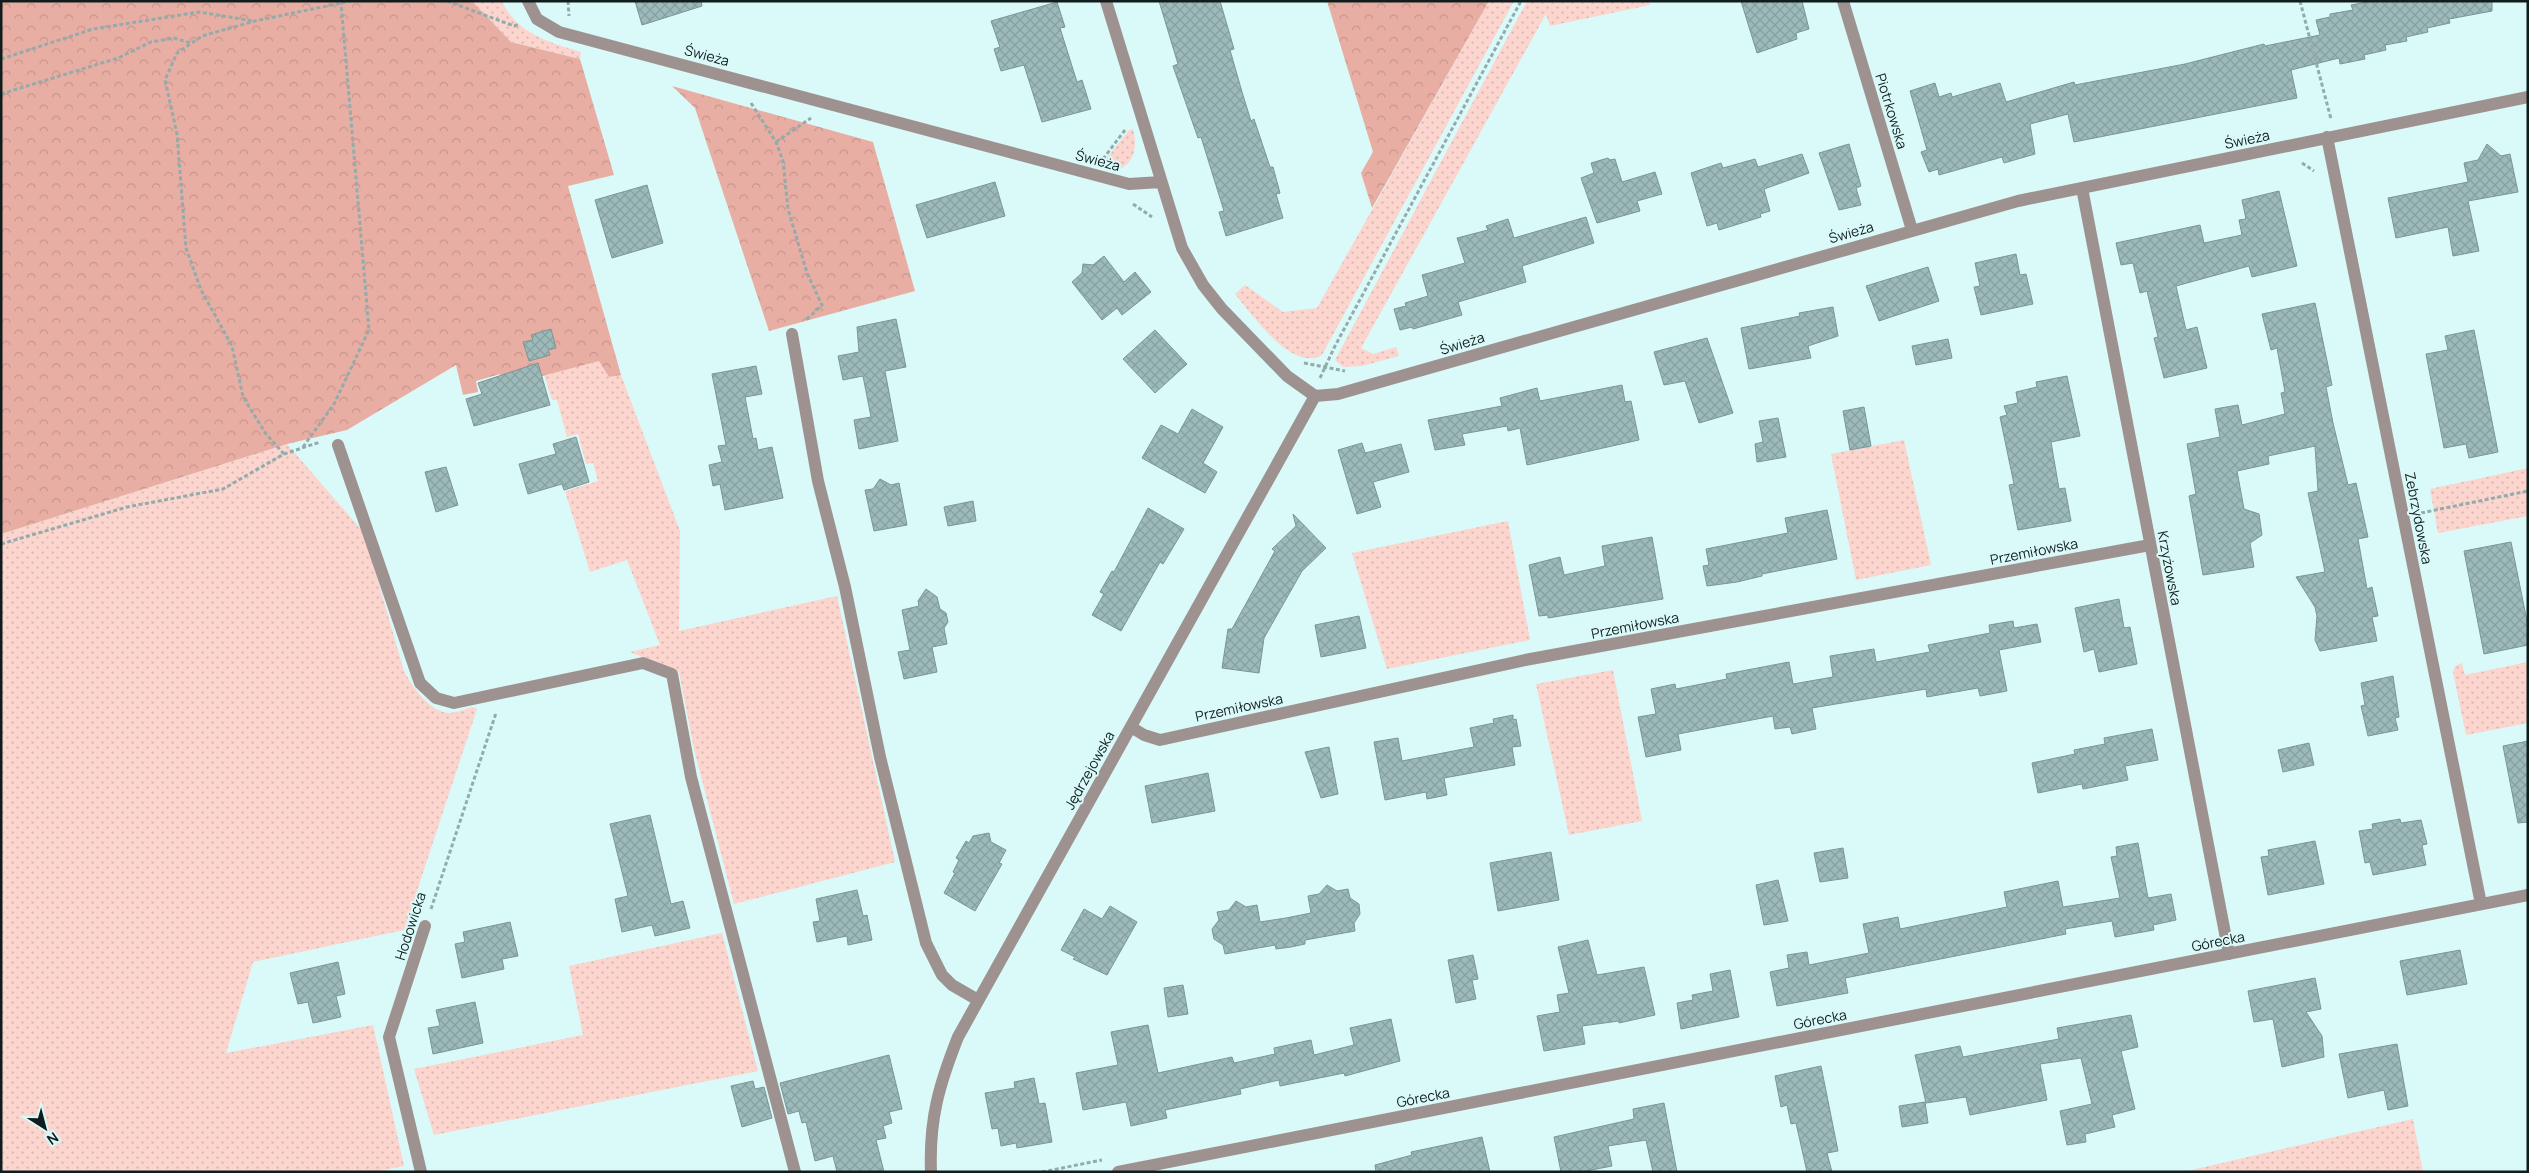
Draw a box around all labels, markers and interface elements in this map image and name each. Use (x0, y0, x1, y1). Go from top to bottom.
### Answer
street label: Świeża (683, 40, 731, 70)
street label: Piotrkowska (1872, 71, 1912, 151)
street label: Świeża (2223, 125, 2271, 153)
street label: Świeża (1074, 145, 1122, 175)
street label: Świeża (1826, 217, 1876, 247)
street label: Świeża (1437, 327, 1487, 359)
street label: Zebrzydowska (2401, 470, 2437, 566)
street label: Krzyżowska (2153, 529, 2187, 607)
street label: Przemiłowska (1989, 533, 2079, 569)
street label: Przemiłowska (1590, 607, 1680, 643)
street label: Przemiłowska (1193, 688, 1285, 726)
street label: Jędrzejowska (1060, 727, 1118, 813)
street label: Hodowicka (390, 889, 430, 963)
street label: Górecka (2190, 927, 2246, 955)
street label: Górecka (1792, 1005, 1848, 1033)
street label: Górecka (1395, 1083, 1451, 1111)
north arrow (20, 1103, 70, 1153)
text: N (43, 1128, 63, 1150)

